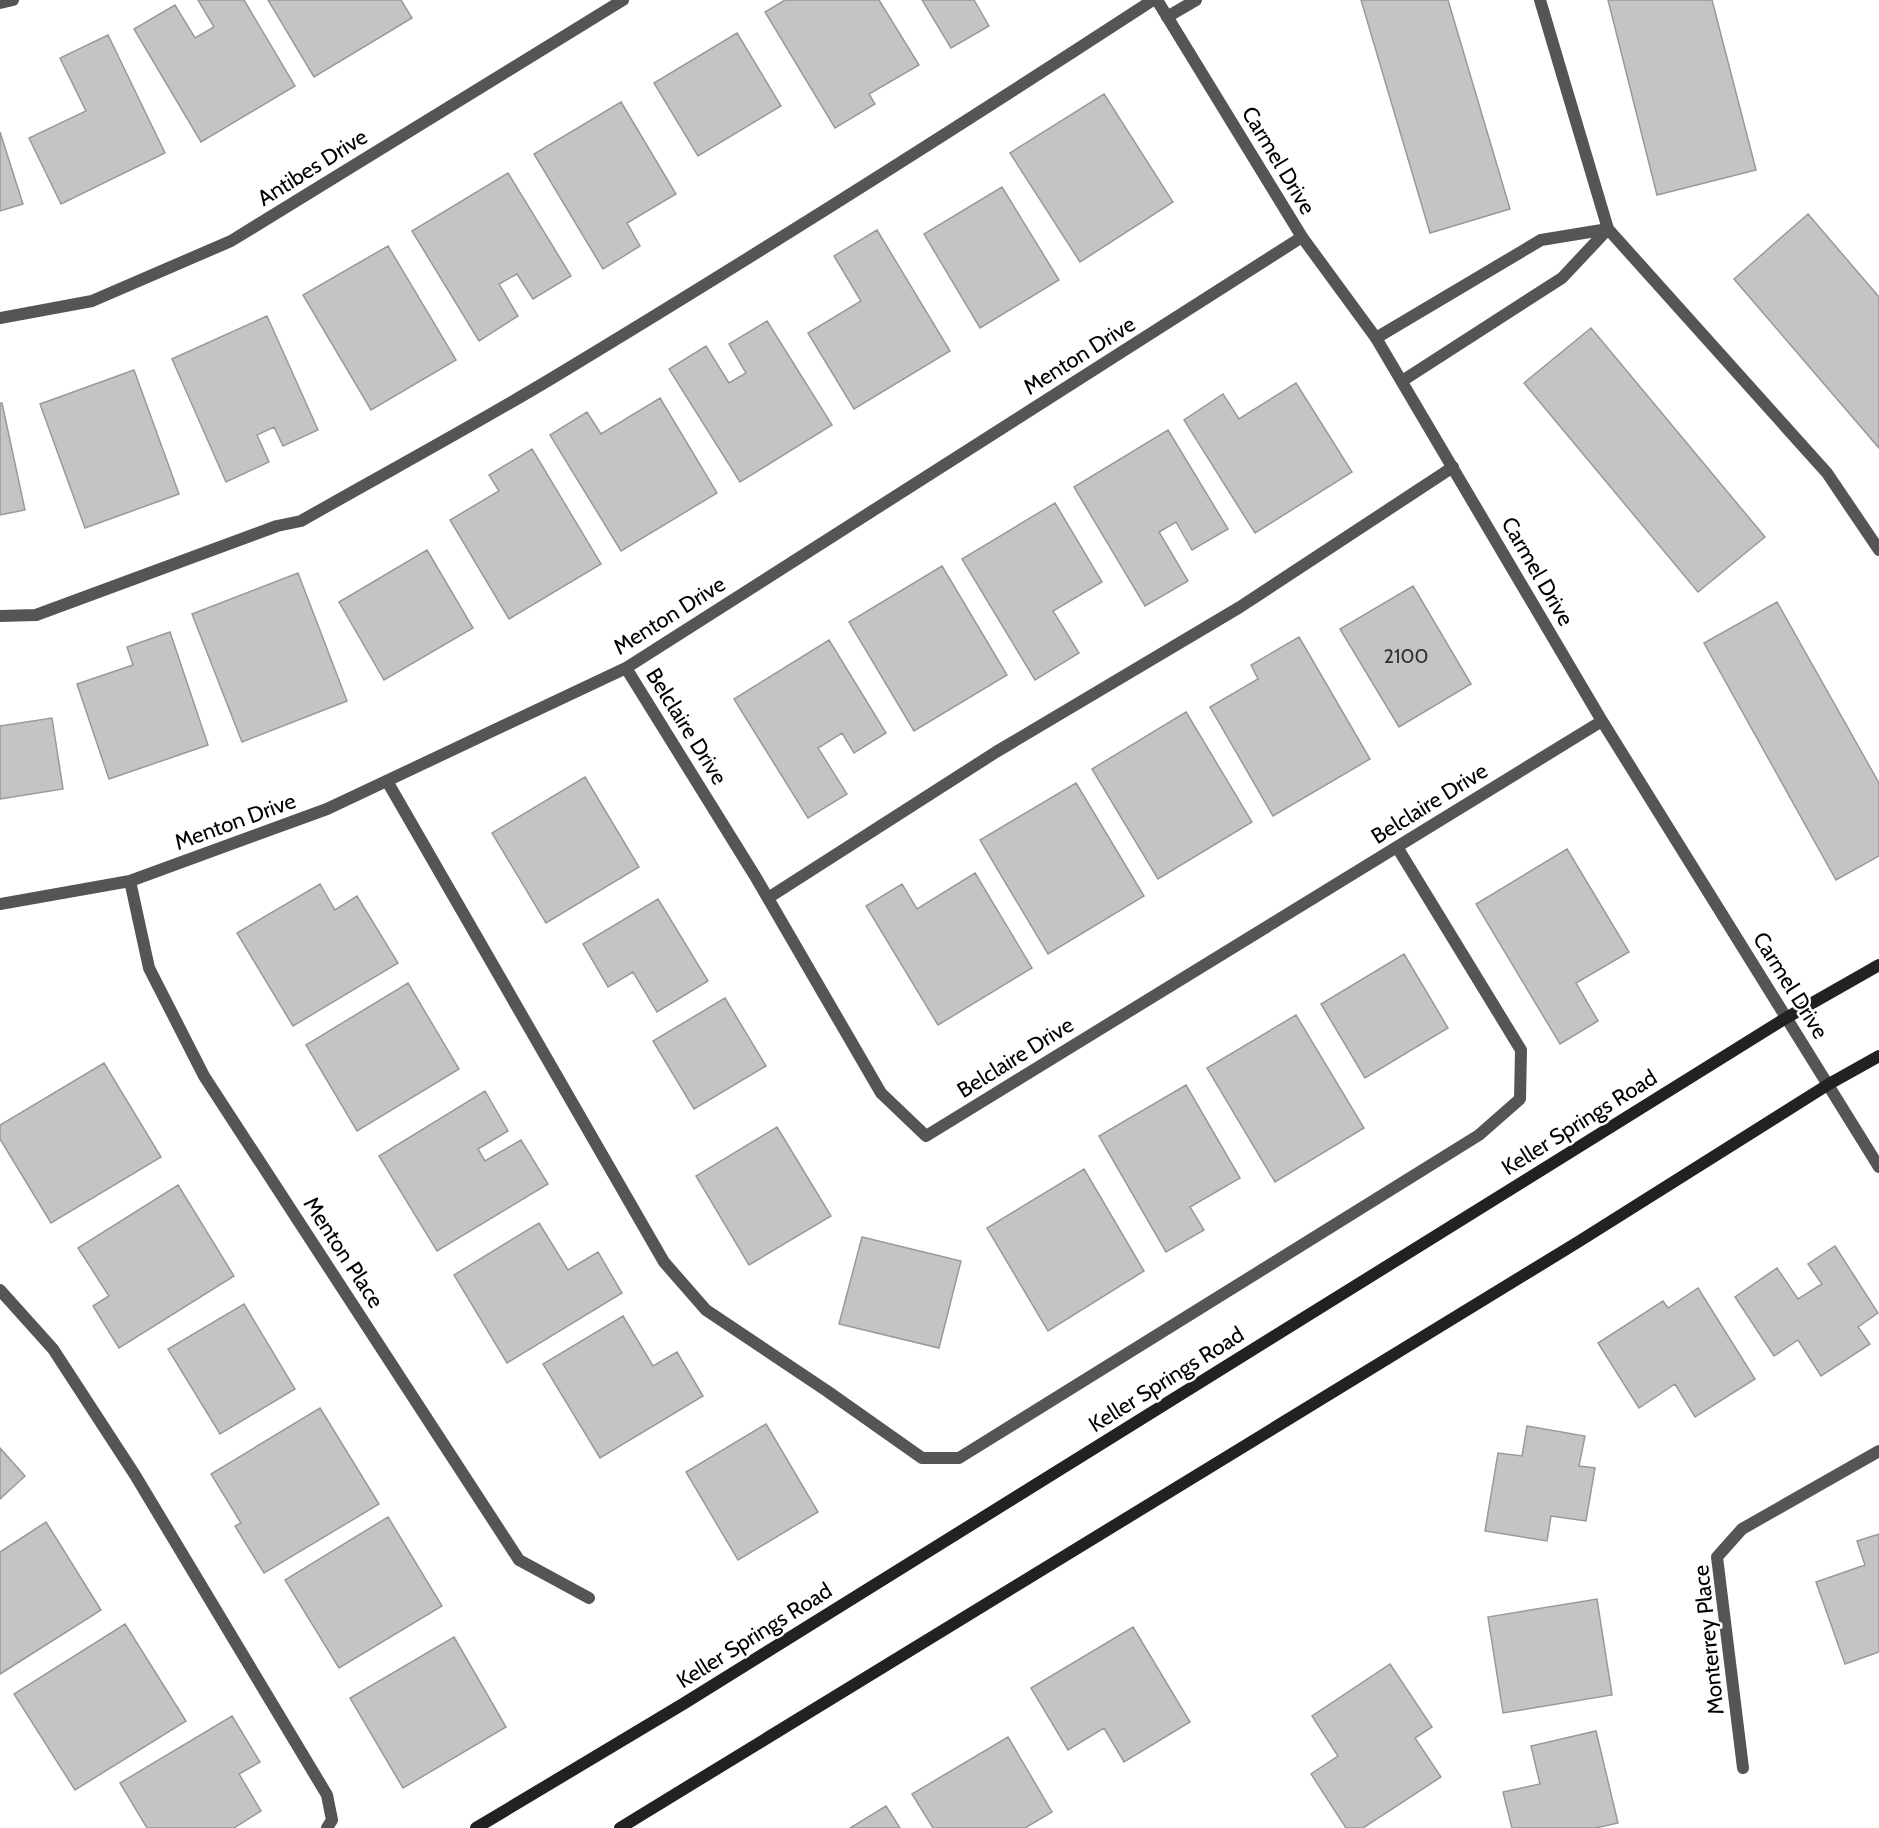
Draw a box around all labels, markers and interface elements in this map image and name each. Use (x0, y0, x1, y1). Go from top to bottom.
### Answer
street label: Carmel Drive (1236, 101, 1321, 219)
street label: Antibes Drive (252, 123, 372, 212)
street label: Menton Drive (1018, 310, 1140, 401)
street label: Carmel Drive (1496, 512, 1580, 630)
street label: Menton Drive (608, 570, 730, 661)
house number: 2100 (1384, 644, 1428, 668)
street label: Belclaire Drive (640, 663, 733, 789)
street label: Belclaire Drive (1366, 757, 1492, 850)
street label: Menton Drive (171, 787, 299, 856)
street label: Carmel Drive (1747, 927, 1834, 1044)
street label: Belclaire Drive (952, 1011, 1078, 1104)
street label: Keller Springs Road (1497, 1064, 1662, 1181)
street label: Menton Place (298, 1192, 389, 1313)
street label: Keller Springs Road (1084, 1321, 1249, 1438)
street label: Monterrey Place (1687, 1564, 1730, 1716)
street label: Keller Springs Road (672, 1577, 837, 1694)

